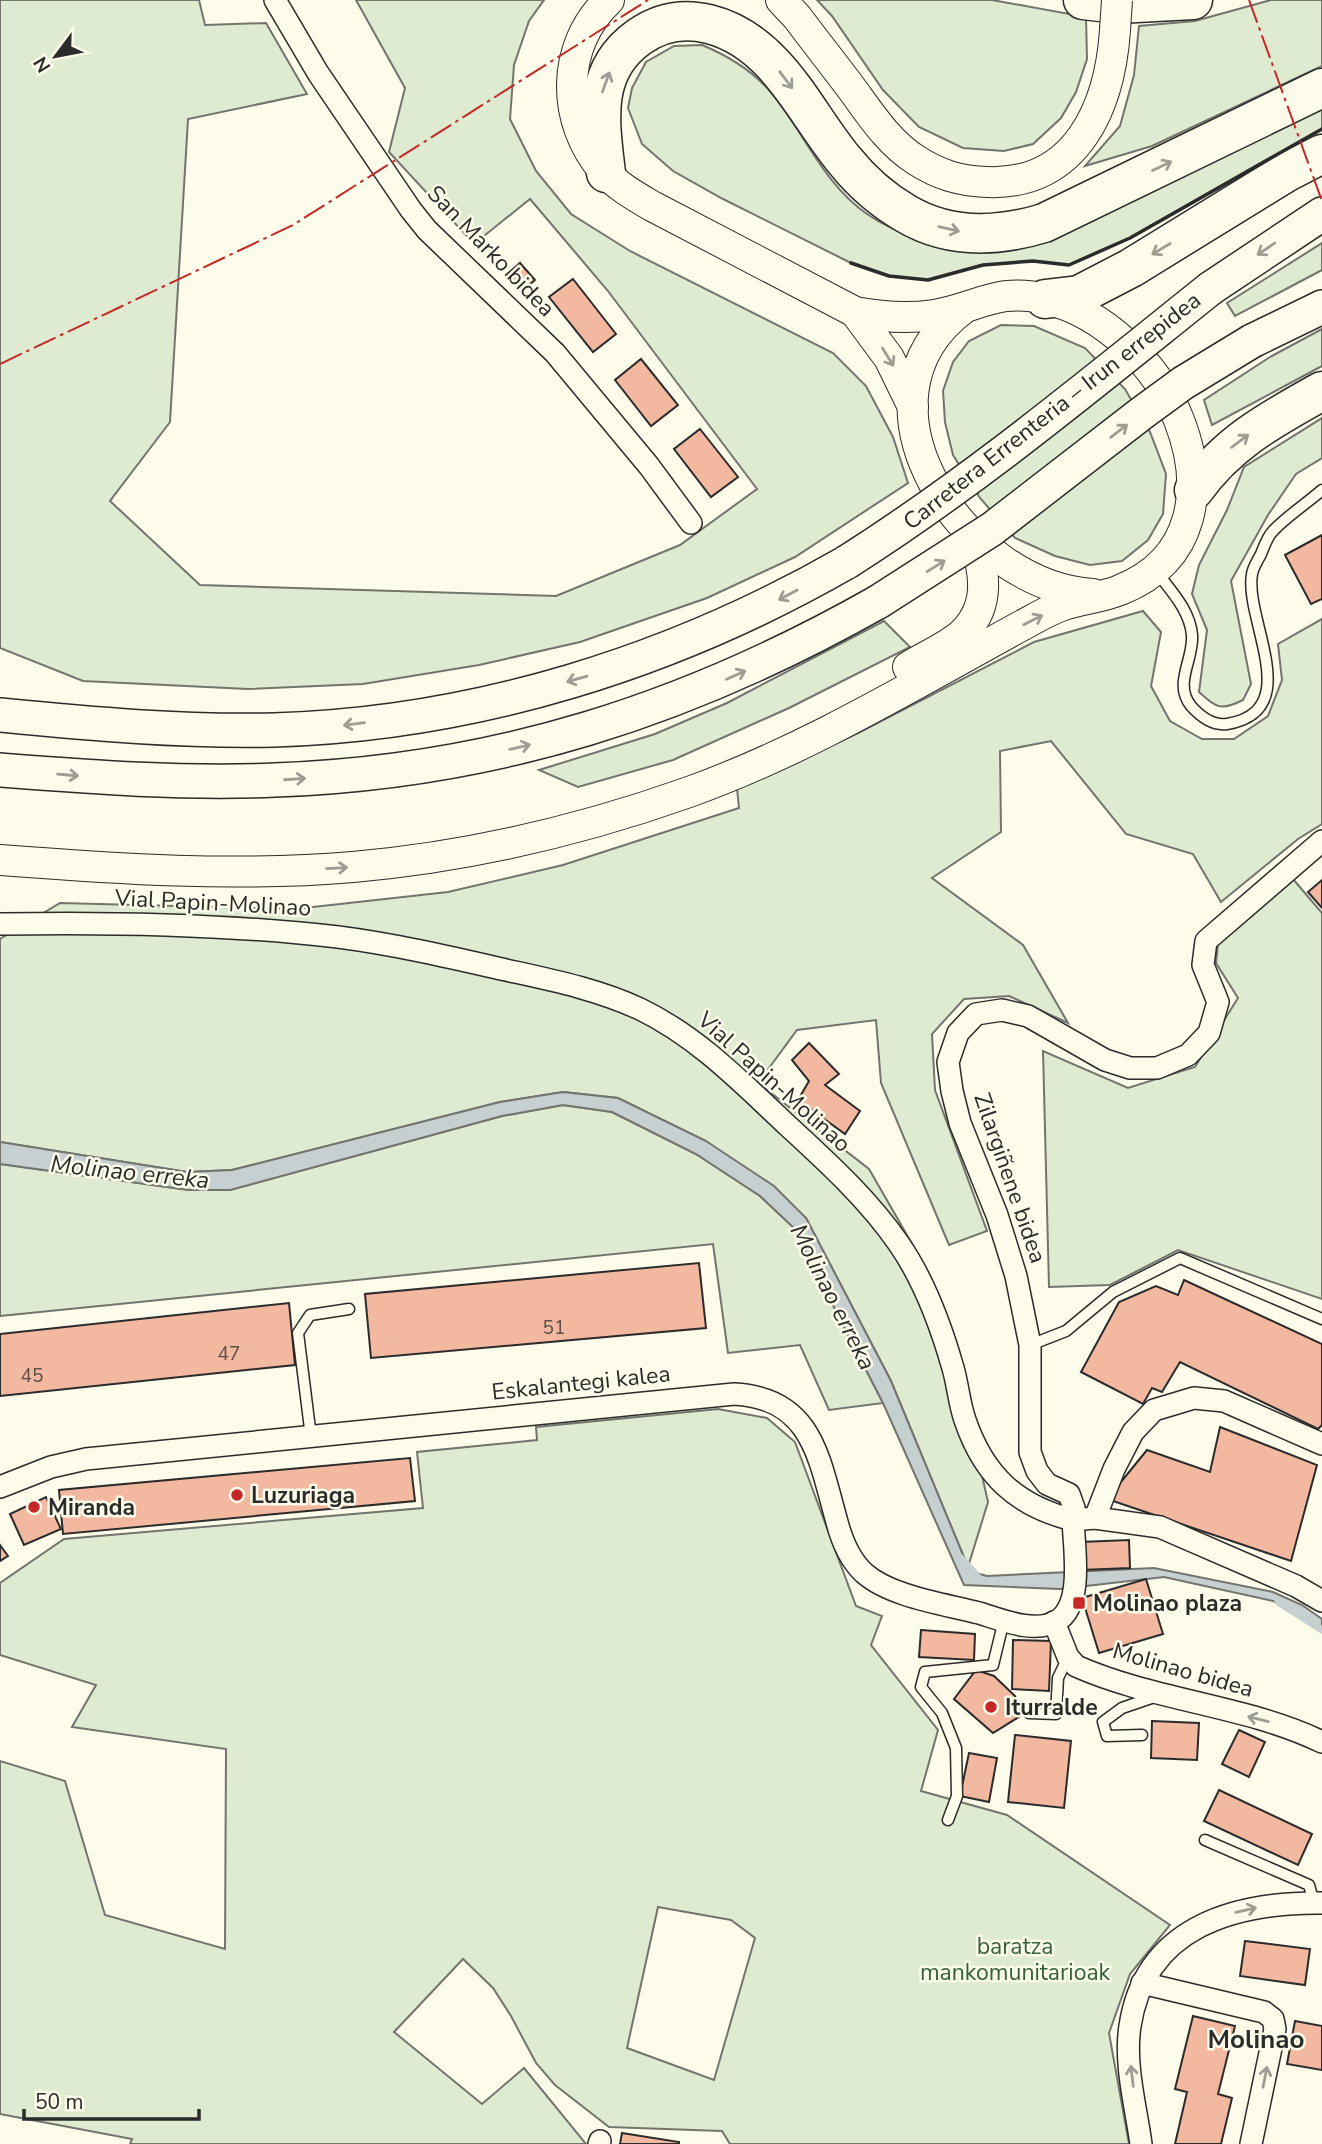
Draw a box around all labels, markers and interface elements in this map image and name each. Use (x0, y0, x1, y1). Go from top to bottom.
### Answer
north arrow (21, 21, 91, 91)
text: N (28, 52, 57, 77)
one-way arrow (778, 70, 793, 89)
one-way arrow (601, 71, 614, 93)
one-way arrow (1151, 159, 1172, 173)
street label: San Marko bidea (420, 178, 562, 324)
one-way arrow (937, 223, 960, 236)
one-way arrow (1257, 242, 1276, 257)
one-way arrow (1151, 243, 1171, 257)
street label: Carretera Errenteria – Irun errepidea (897, 285, 1207, 537)
one-way arrow (881, 347, 895, 367)
one-way arrow (1109, 424, 1128, 439)
one-way arrow (1231, 434, 1250, 449)
one-way arrow (925, 558, 945, 572)
one-way arrow (778, 588, 798, 602)
one-way arrow (1022, 612, 1043, 626)
one-way arrow (724, 668, 746, 681)
one-way arrow (566, 674, 588, 687)
one-way arrow (343, 717, 366, 730)
one-way arrow (508, 740, 531, 753)
one-way arrow (56, 769, 79, 782)
one-way arrow (284, 772, 306, 785)
one-way arrow (326, 861, 349, 874)
street label: Vial Papin-Molinao (113, 882, 312, 924)
street label: Vial Papin-Molinao (690, 1004, 857, 1159)
street label: Zilargiñene bidea (966, 1089, 1054, 1267)
water label: Molinao erreka (49, 1148, 211, 1196)
water label: Molinao erreka (783, 1219, 883, 1375)
house number: 51 (543, 1315, 565, 1341)
house number: 47 (218, 1341, 240, 1367)
street label: Eskalantegi kalea (490, 1358, 672, 1408)
house number: 45 (21, 1363, 43, 1389)
place label: Luzuriaga (251, 1480, 355, 1511)
marker: Luzuriaga (229, 1487, 245, 1503)
place label: Miranda (48, 1492, 135, 1523)
marker: Miranda (26, 1499, 42, 1515)
place label: Molinao plaza (1093, 1588, 1242, 1619)
marker: Molinao plaza (1071, 1595, 1087, 1611)
street label: Molinao bidea (1109, 1635, 1257, 1705)
place label: Iturralde (1005, 1692, 1098, 1723)
marker: Iturralde (983, 1699, 999, 1715)
one-way arrow (1247, 1712, 1270, 1725)
one-way arrow (1234, 1903, 1257, 1916)
park label: baratza mankomunitarioak (920, 1931, 1111, 1988)
district label: Molinao (1208, 2022, 1304, 2057)
one-way arrow (1125, 2065, 1138, 2088)
one-way arrow (1259, 2066, 1272, 2089)
scale bar (24, 2078, 200, 2122)
text: 50 m (35, 2088, 84, 2116)

